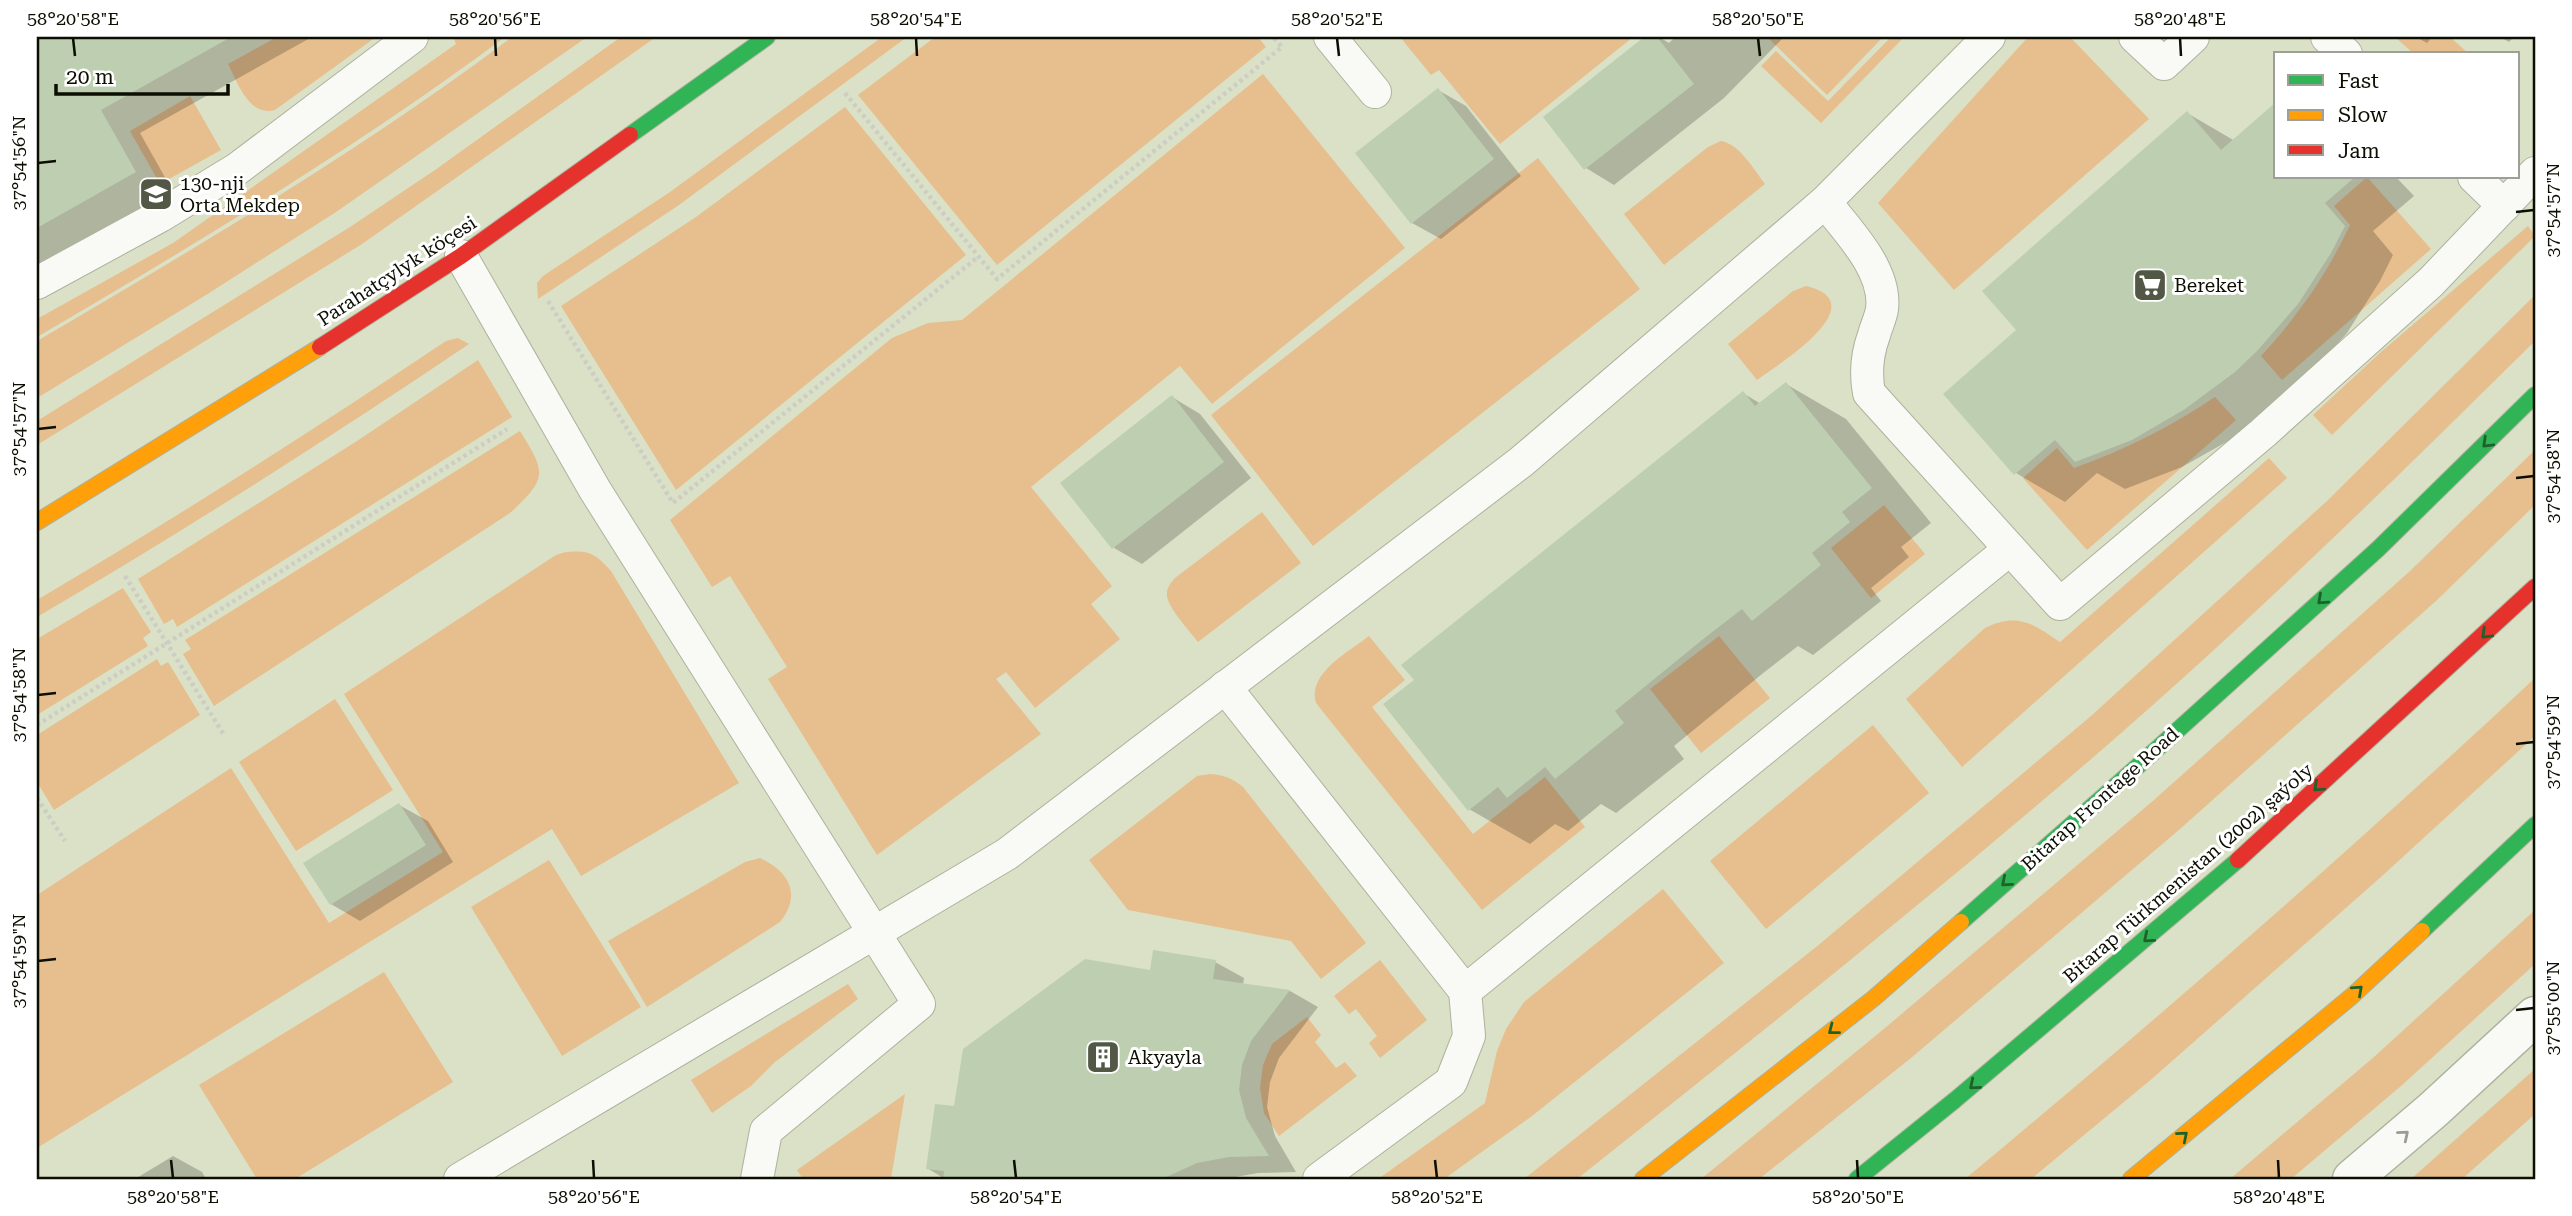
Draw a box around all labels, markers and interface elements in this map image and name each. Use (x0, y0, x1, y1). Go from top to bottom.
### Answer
text: 58°20'58"E (27, 8, 119, 29)
text: 58°20'56"E (449, 8, 541, 29)
text: 58°20'54"E (870, 8, 962, 29)
text: 58°20'52"E (1291, 8, 1383, 29)
text: 58°20'50"E (1712, 8, 1804, 29)
text: 58°20'48"E (2134, 8, 2226, 29)
scale bar (56, 52, 228, 96)
legend (2274, 52, 2520, 178)
text: 20 m (66, 65, 114, 89)
text: Fast (2338, 69, 2379, 93)
text: Slow (2338, 103, 2388, 127)
text: 37°54'56"N (8, 116, 29, 210)
text: Jam (2338, 139, 2380, 163)
text: 37°54'57"N (2542, 163, 2563, 257)
place label: 130-nji Orta Mekdep (180, 172, 300, 217)
school or university icon: 130-nji Orta Mekdep (137, 175, 175, 213)
street label: Parahatçylyk köçesi (313, 211, 481, 331)
supermarket icon: Bereket (2131, 266, 2169, 304)
place label: Bereket (2174, 274, 2244, 297)
text: 37°54'57"N (8, 382, 29, 476)
text: 37°54'58"N (2542, 429, 2563, 523)
one-way arrow (2482, 434, 2495, 447)
one-way arrow (2317, 592, 2330, 604)
one-way arrow (2481, 625, 2494, 638)
text: 37°54'58"N (8, 648, 29, 742)
text: 37°54'59"N (2542, 695, 2563, 789)
street label: Bitarap Frontage Road (2017, 722, 2183, 876)
street label: Bitarap Türkmenistan (2002) şaýoly (2059, 758, 2318, 988)
one-way arrow (2313, 779, 2326, 792)
one-way arrow (2001, 874, 2014, 886)
text: 37°54'59"N (8, 914, 29, 1008)
one-way arrow (2143, 930, 2156, 942)
text: 37°55'00"N (2542, 961, 2563, 1055)
one-way arrow (2350, 986, 2363, 998)
one-way arrow (1829, 1021, 1841, 1034)
building icon: Akyayla (1084, 1038, 1122, 1076)
place label: Akyayla (1128, 1046, 1202, 1069)
one-way arrow (1969, 1077, 1982, 1089)
one-way arrow (2395, 1131, 2408, 1143)
one-way arrow (2175, 1132, 2188, 1144)
text: 58°20'58"E (127, 1186, 219, 1207)
text: 58°20'56"E (548, 1186, 640, 1207)
text: 58°20'54"E (970, 1186, 1062, 1207)
text: 58°20'52"E (1391, 1186, 1483, 1207)
text: 58°20'50"E (1812, 1186, 1904, 1207)
text: 58°20'48"E (2233, 1186, 2325, 1207)

